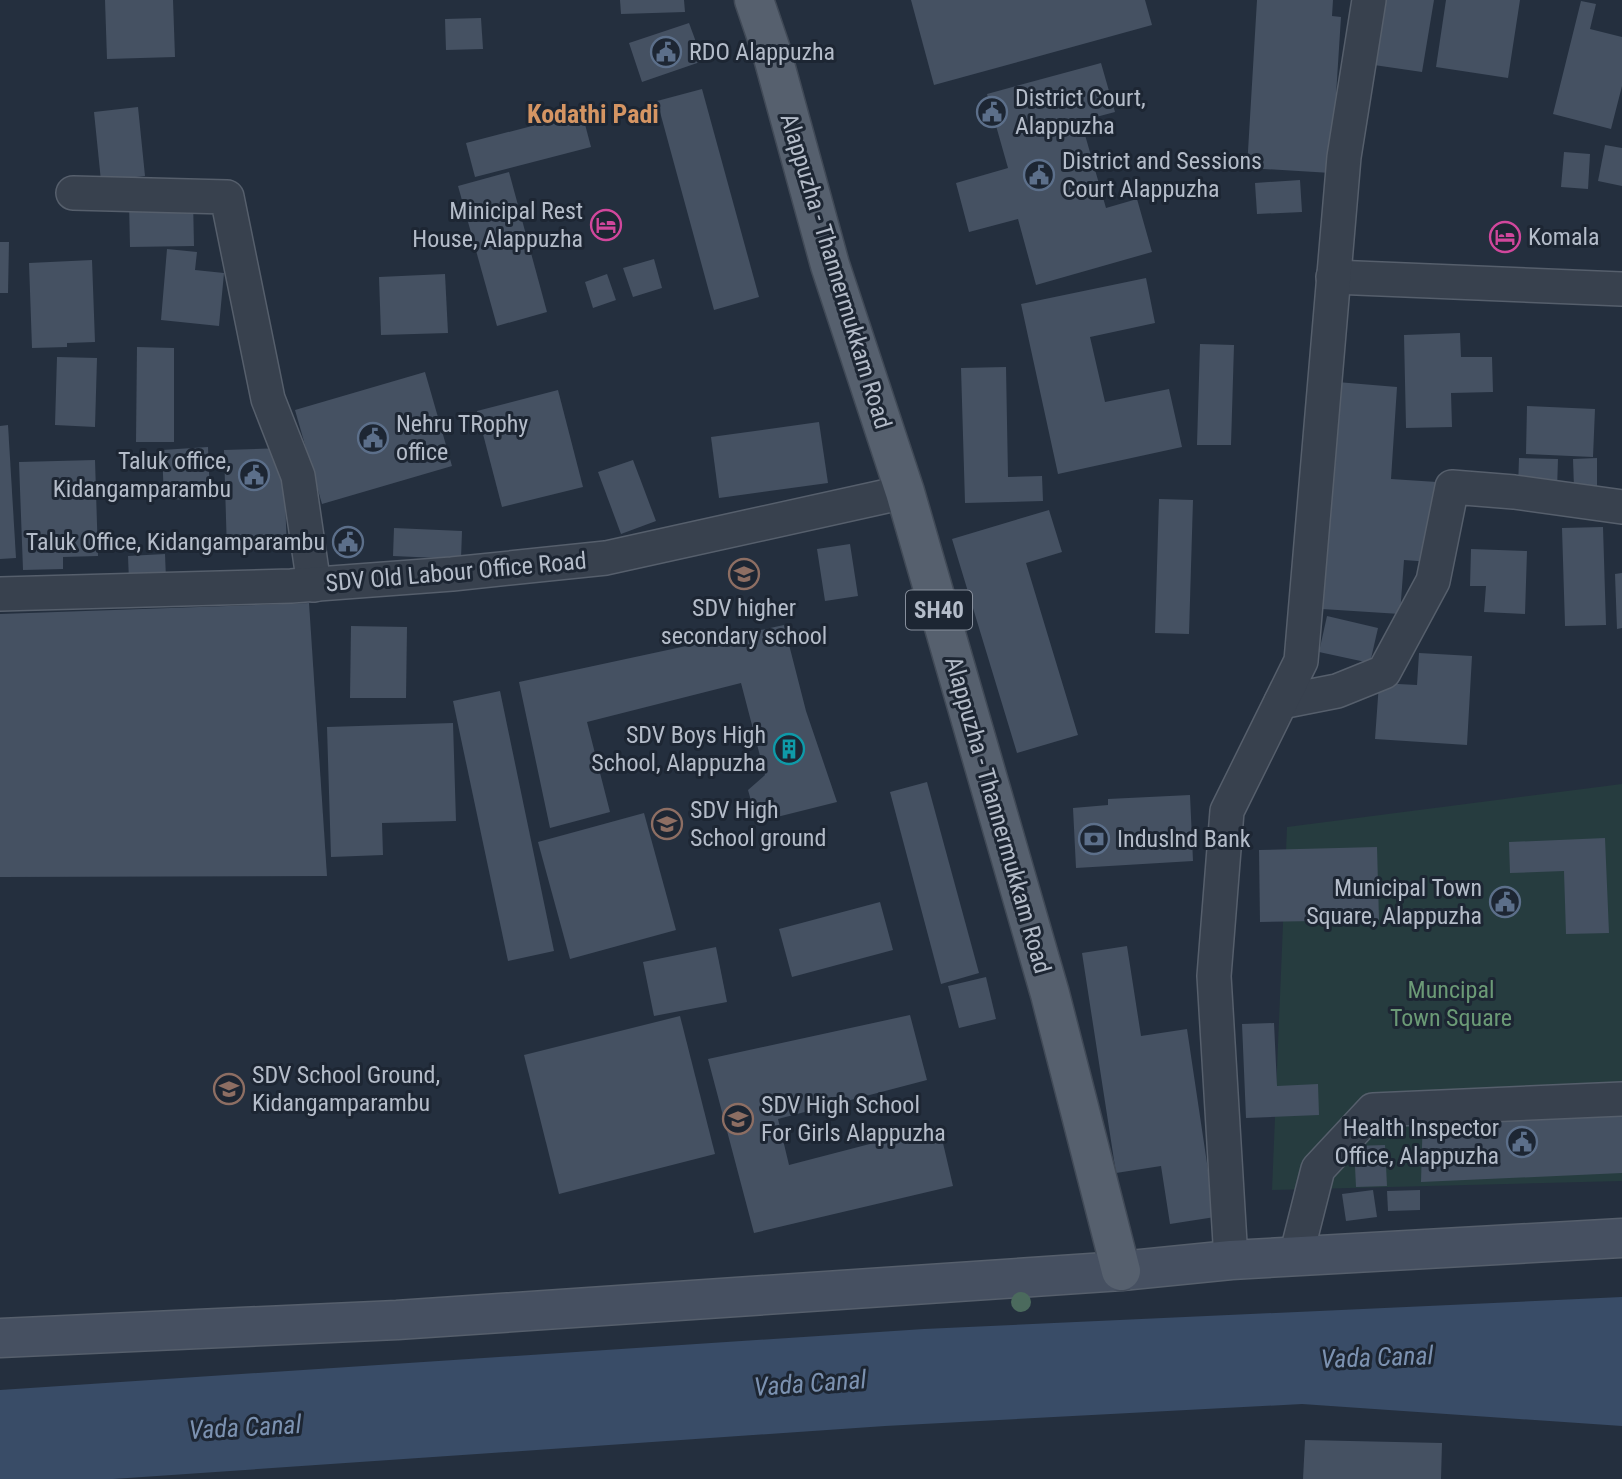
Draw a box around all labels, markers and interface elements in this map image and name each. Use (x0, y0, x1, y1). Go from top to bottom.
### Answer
public building icon: RDO Alappuzha (649, 35, 683, 69)
place label: RDO Alappuzha (689, 38, 835, 66)
place label: District Court, Alappuzha (1015, 84, 1146, 140)
public building icon: District Court, Alappuzha (975, 95, 1009, 129)
district label: Kodathi Padi (527, 99, 659, 129)
street label: Alappuzha - Thannermukkam Road (775, 110, 897, 432)
place label: District and Sessions Court Alappuzha (1062, 147, 1262, 203)
public building icon: District and Sessions Court Alappuzha (1022, 158, 1056, 192)
place label: Minicipal Rest House, Alappuzha (412, 197, 583, 253)
hotel icon: Minicipal Rest House, Alappuzha (589, 208, 623, 242)
hotel icon: Komala (1488, 220, 1522, 254)
place label: Komala (1528, 223, 1599, 251)
place label: Nehru TRophy office (396, 410, 528, 466)
public building icon: Nehru TRophy office (356, 421, 390, 455)
place label: Taluk office, Kidangamparambu (53, 447, 231, 503)
public building icon: Taluk office, Kidangamparambu (237, 458, 271, 492)
public building icon: Taluk Office, Kidangamparambu (331, 525, 365, 559)
place label: Taluk Office, Kidangamparambu (26, 528, 325, 556)
street label: SDV Old Labour Office Road (324, 547, 588, 597)
school or university icon: SDV higher secondary school (727, 557, 761, 591)
road number: SH40 (906, 590, 972, 630)
place label: SDV higher secondary school (661, 594, 827, 650)
street label: Alappuzha - Thannermukkam Road (939, 653, 1057, 977)
place label: SDV Boys High School, Alappuzha (591, 721, 766, 777)
building icon: SDV Boys High School, Alappuzha (772, 732, 806, 766)
place label: SDV High School ground (690, 796, 826, 852)
school or university icon: SDV High School ground (650, 807, 684, 841)
bank icon: Induslnd Bank (1077, 822, 1111, 856)
place label: Induslnd Bank (1117, 825, 1251, 853)
place label: Municipal Town Square, Alappuzha (1306, 874, 1482, 930)
public building icon: Municipal Town Square, Alappuzha (1488, 885, 1522, 919)
park label: Muncipal Town Square (1390, 976, 1512, 1032)
place label: SDV School Ground, Kidangamparambu (252, 1061, 440, 1117)
school or university icon: SDV School Ground, Kidangamparambu (212, 1072, 246, 1106)
place label: SDV High School For Girls Alappuzha (761, 1091, 946, 1147)
school or university icon: SDV High School For Girls Alappuzha (721, 1102, 755, 1136)
place label: Health Inspector Office, Alappuzha (1334, 1114, 1499, 1170)
public building icon: Health Inspector Office, Alappuzha (1505, 1125, 1539, 1159)
water label: Vada Canal (1320, 1340, 1435, 1374)
water label: Vada Canal (753, 1364, 868, 1402)
water label: Vada Canal (188, 1409, 303, 1445)

